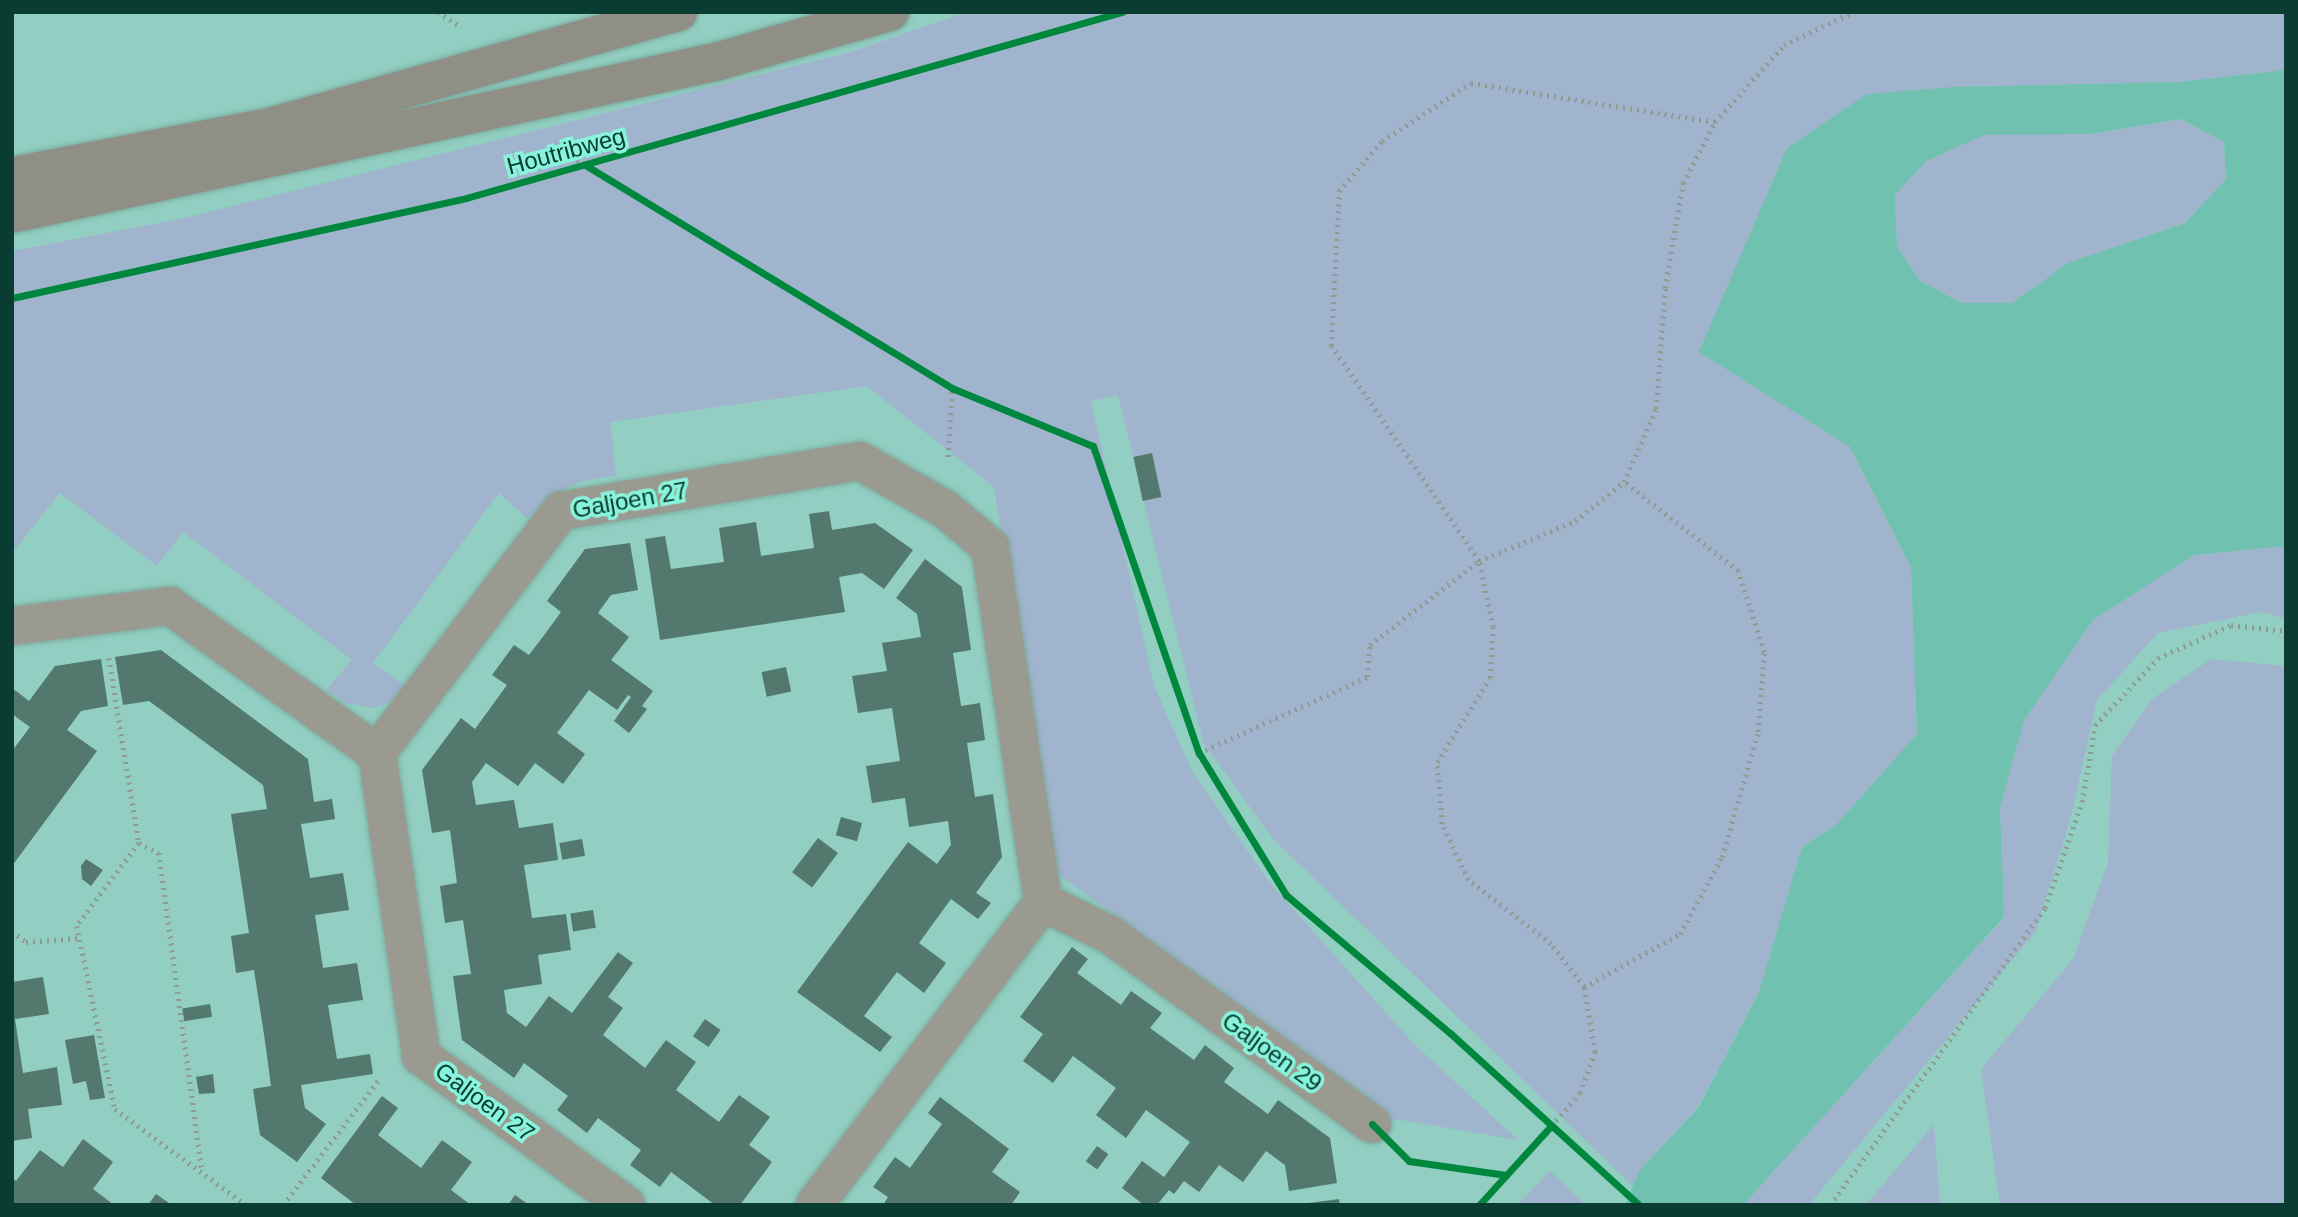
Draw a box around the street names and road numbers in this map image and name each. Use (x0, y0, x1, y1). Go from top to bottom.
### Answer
street label: Houtribweg (504, 121, 628, 181)
street label: Galjoen 27 (570, 476, 690, 524)
street label: Galjoen 29 (1217, 1006, 1327, 1098)
street label: Galjoen 27 (430, 1056, 540, 1148)

